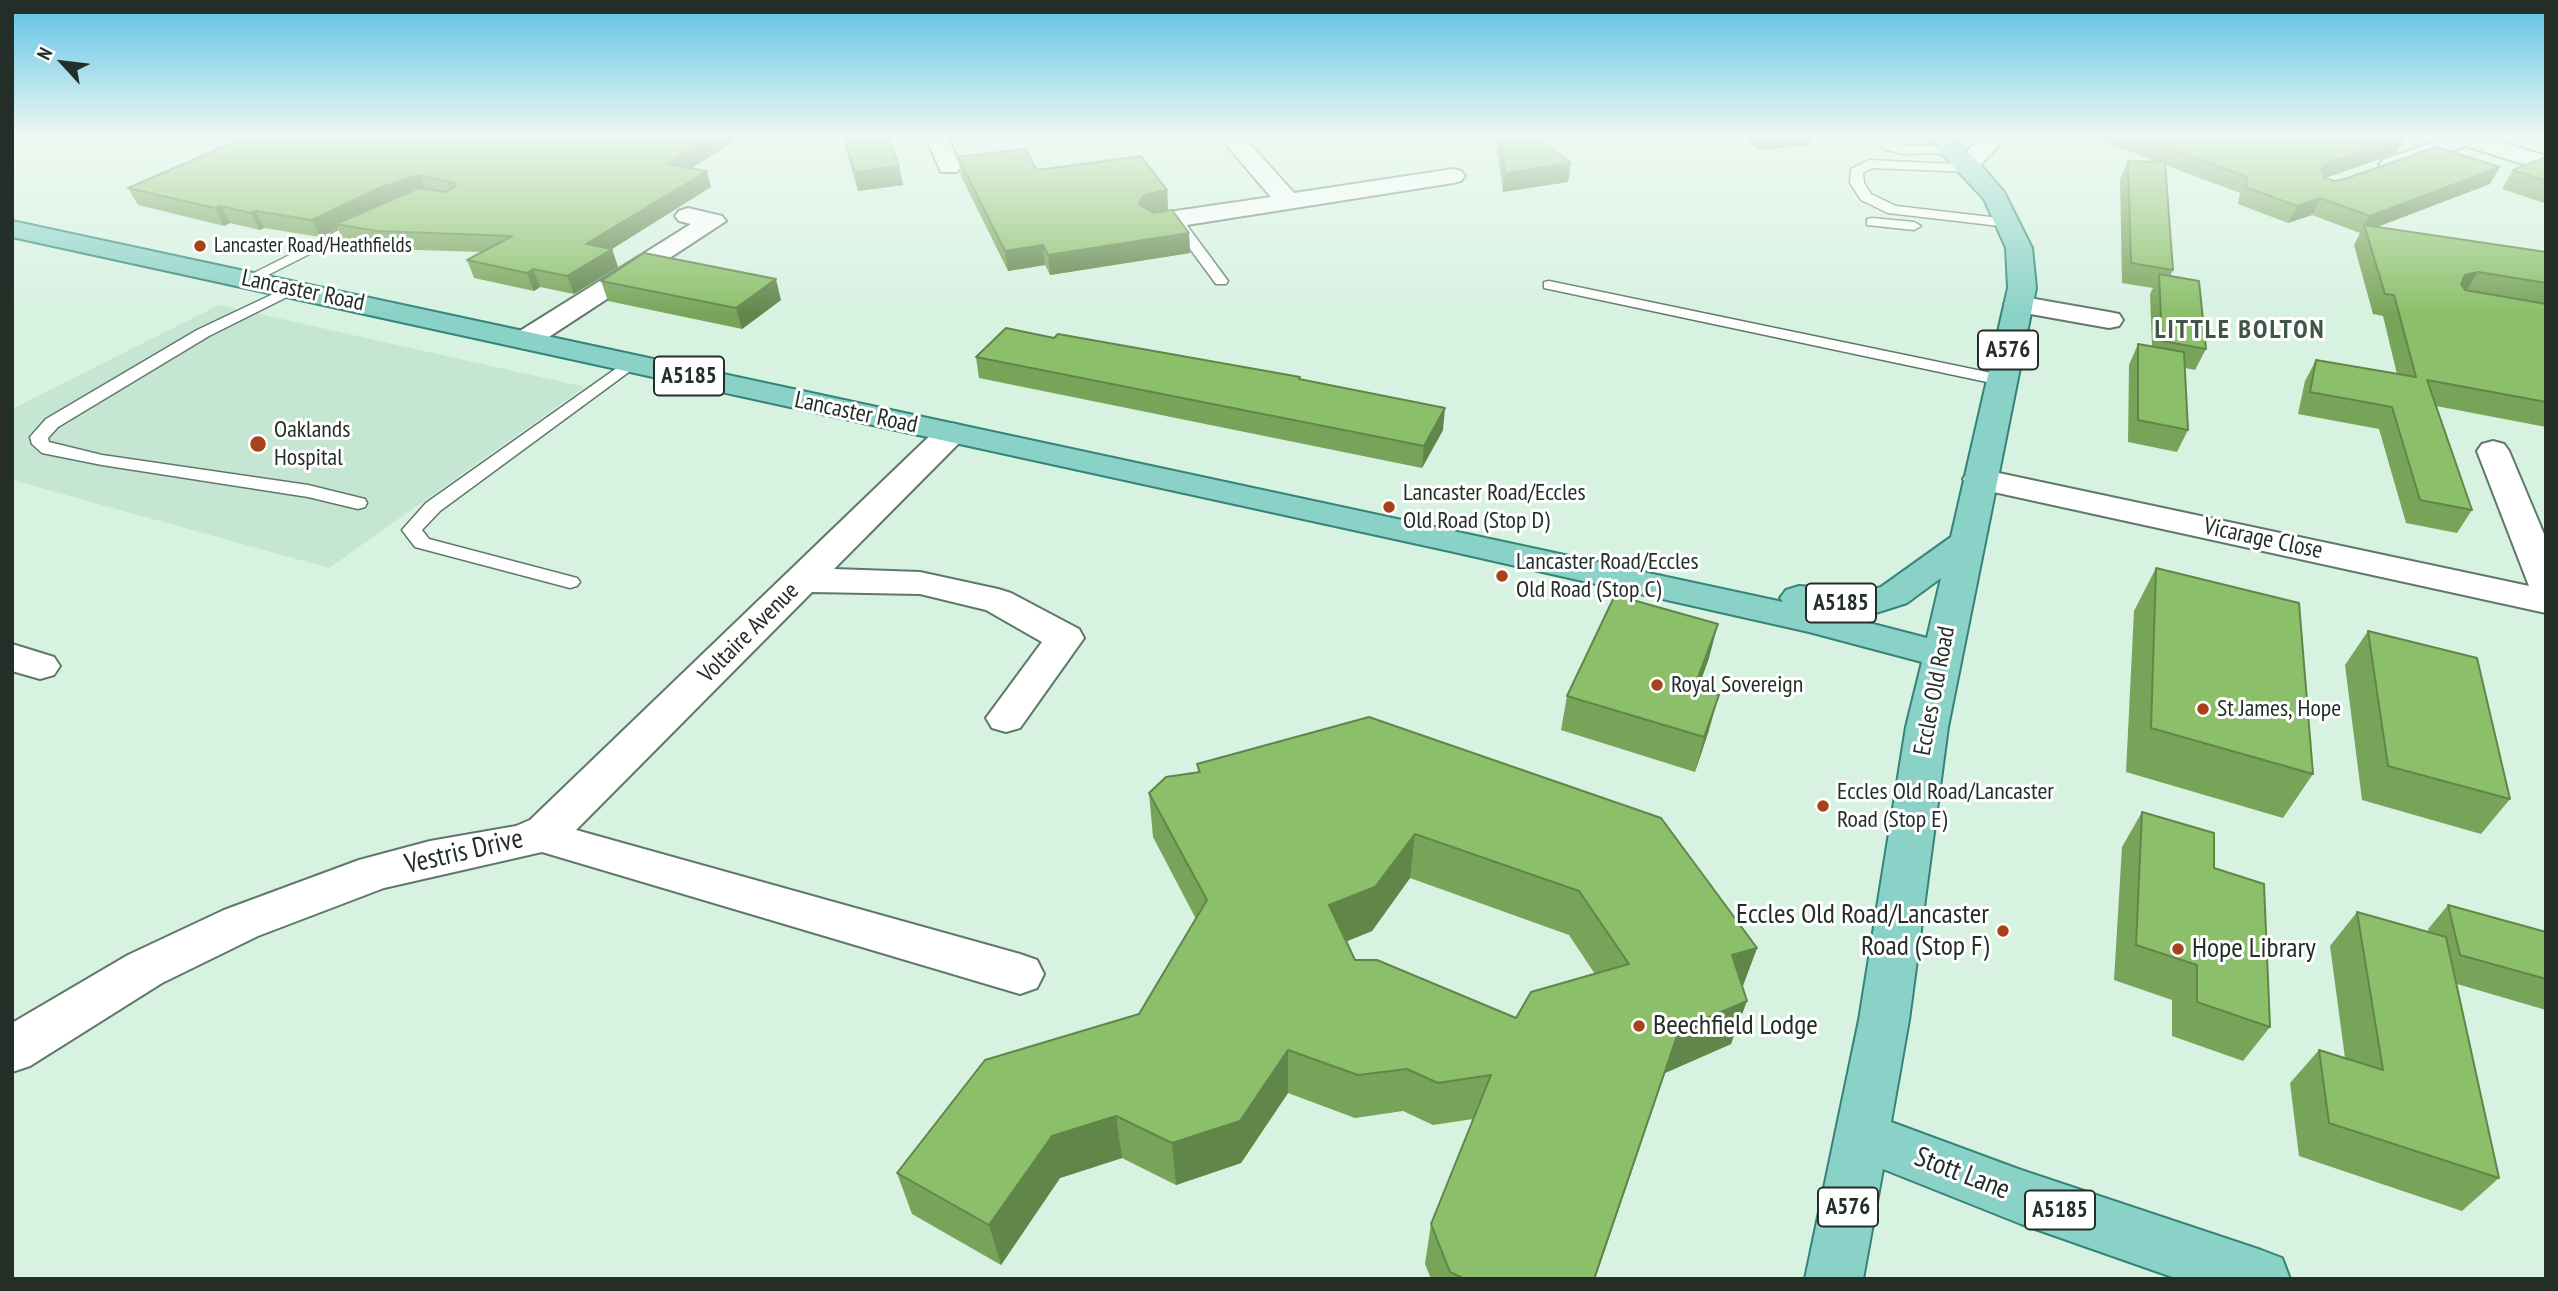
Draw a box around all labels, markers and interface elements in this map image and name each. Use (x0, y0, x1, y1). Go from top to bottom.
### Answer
north arrow (28, 28, 98, 98)
text: N (31, 43, 57, 63)
place label: Lancaster Road/Heathfields (214, 233, 412, 259)
marker: Lancaster Road/Heathfields (192, 238, 208, 254)
street label: Lancaster Road (239, 264, 367, 318)
district label: LITTLE BOLTON (2156, 315, 2324, 347)
road number: A576 (1978, 330, 2038, 370)
road number: A5185 (654, 356, 724, 396)
street label: Lancaster Road (792, 386, 920, 440)
place label: Oaklands Hospital (274, 416, 350, 472)
marker: Oaklands Hospital (248, 434, 268, 454)
place label: Lancaster Road/Eccles Old Road (Stop D) (1403, 479, 1586, 535)
marker: Lancaster Road/Eccles Old Road (Stop D) (1381, 499, 1397, 515)
street label: Vicarage Close (2201, 512, 2325, 566)
place label: Lancaster Road/Eccles Old Road (Stop C) (1516, 548, 1699, 604)
marker: Lancaster Road/Eccles Old Road (Stop C) (1494, 568, 1510, 584)
street label: Voltaire Avenue (693, 577, 805, 689)
road number: A5185 (1806, 583, 1876, 622)
street label: Eccles Old Road (1908, 624, 1962, 758)
place label: Royal Sovereign (1671, 671, 1803, 699)
marker: Royal Sovereign (1649, 677, 1665, 693)
place label: St James, Hope (2217, 695, 2341, 723)
marker: St James, Hope (2195, 701, 2211, 717)
place label: Eccles Old Road/Lancaster Road (Stop E) (1837, 778, 2054, 834)
marker: Eccles Old Road/Lancaster Road (Stop E) (1815, 798, 1831, 814)
street label: Vestris Drive (402, 822, 526, 882)
place label: Eccles Old Road/Lancaster Road (Stop F) (1736, 898, 1989, 964)
marker: Eccles Old Road/Lancaster Road (Stop F) (1995, 923, 2011, 939)
place label: Hope Library (2192, 932, 2316, 966)
marker: Hope Library (2170, 941, 2186, 957)
place label: Beechfield Lodge (1653, 1009, 1818, 1043)
marker: Beechfield Lodge (1631, 1018, 1647, 1034)
street label: Stott Lane (1910, 1141, 2014, 1207)
road number: A576 (1818, 1188, 1878, 1226)
road number: A5185 (2025, 1190, 2095, 1230)

